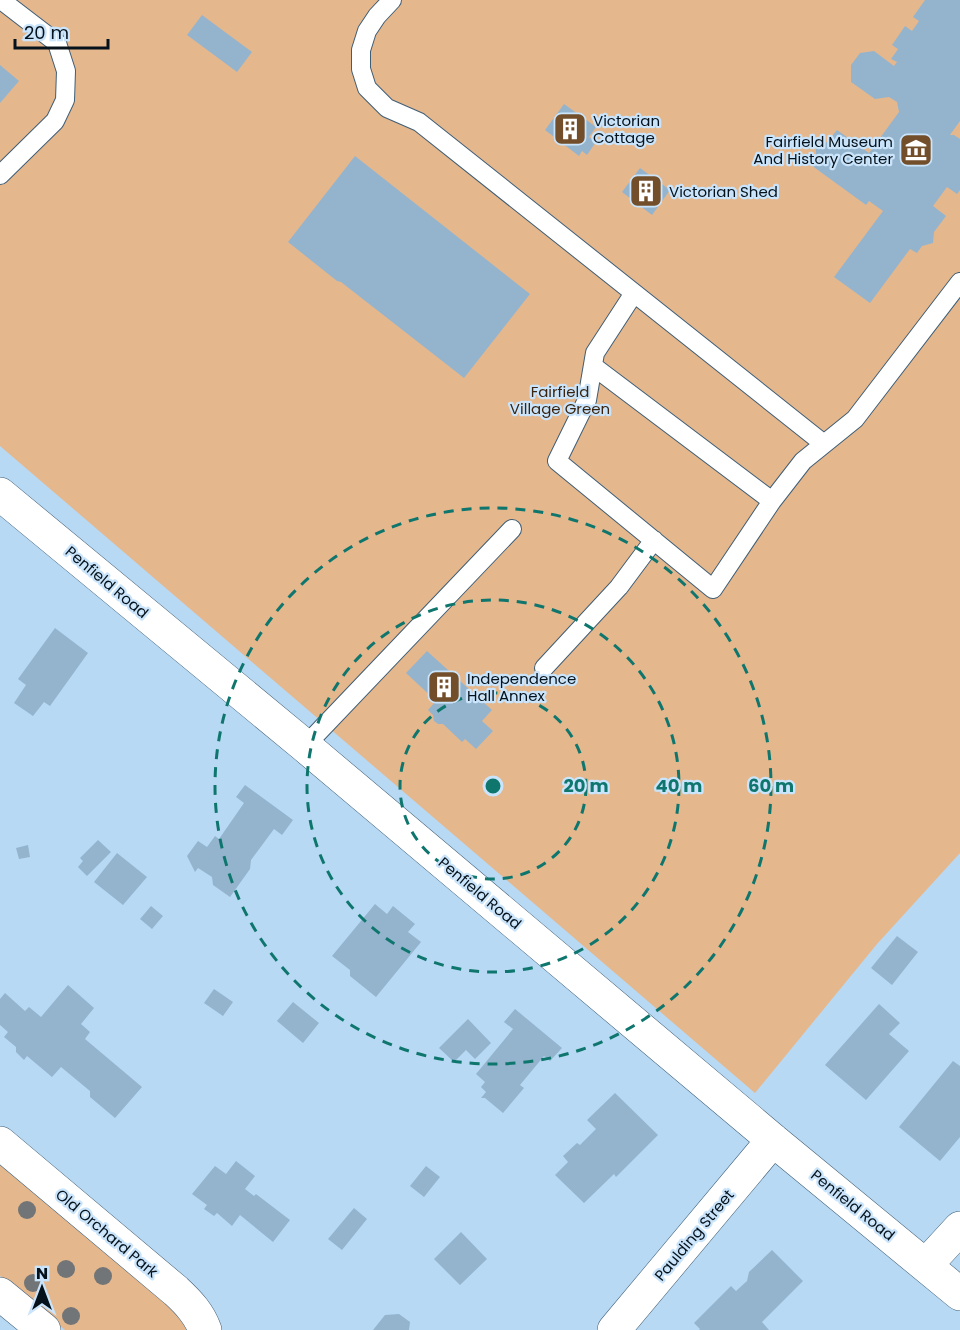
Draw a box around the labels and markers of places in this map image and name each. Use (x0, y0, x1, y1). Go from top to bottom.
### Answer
place label: Victorian Cottage (593, 110, 660, 148)
building icon: Victorian Cottage (552, 111, 588, 147)
place label: Fairfield Museum And History Center (753, 131, 893, 169)
museum icon: Fairfield Museum And History Center (898, 132, 934, 168)
building icon: Victorian Shed (628, 173, 664, 209)
place label: Victorian Shed (669, 181, 778, 202)
place label: Independence Hall Annex (467, 668, 576, 706)
building icon: Independence Hall Annex (426, 669, 462, 705)
centre of rings (483, 776, 503, 796)

